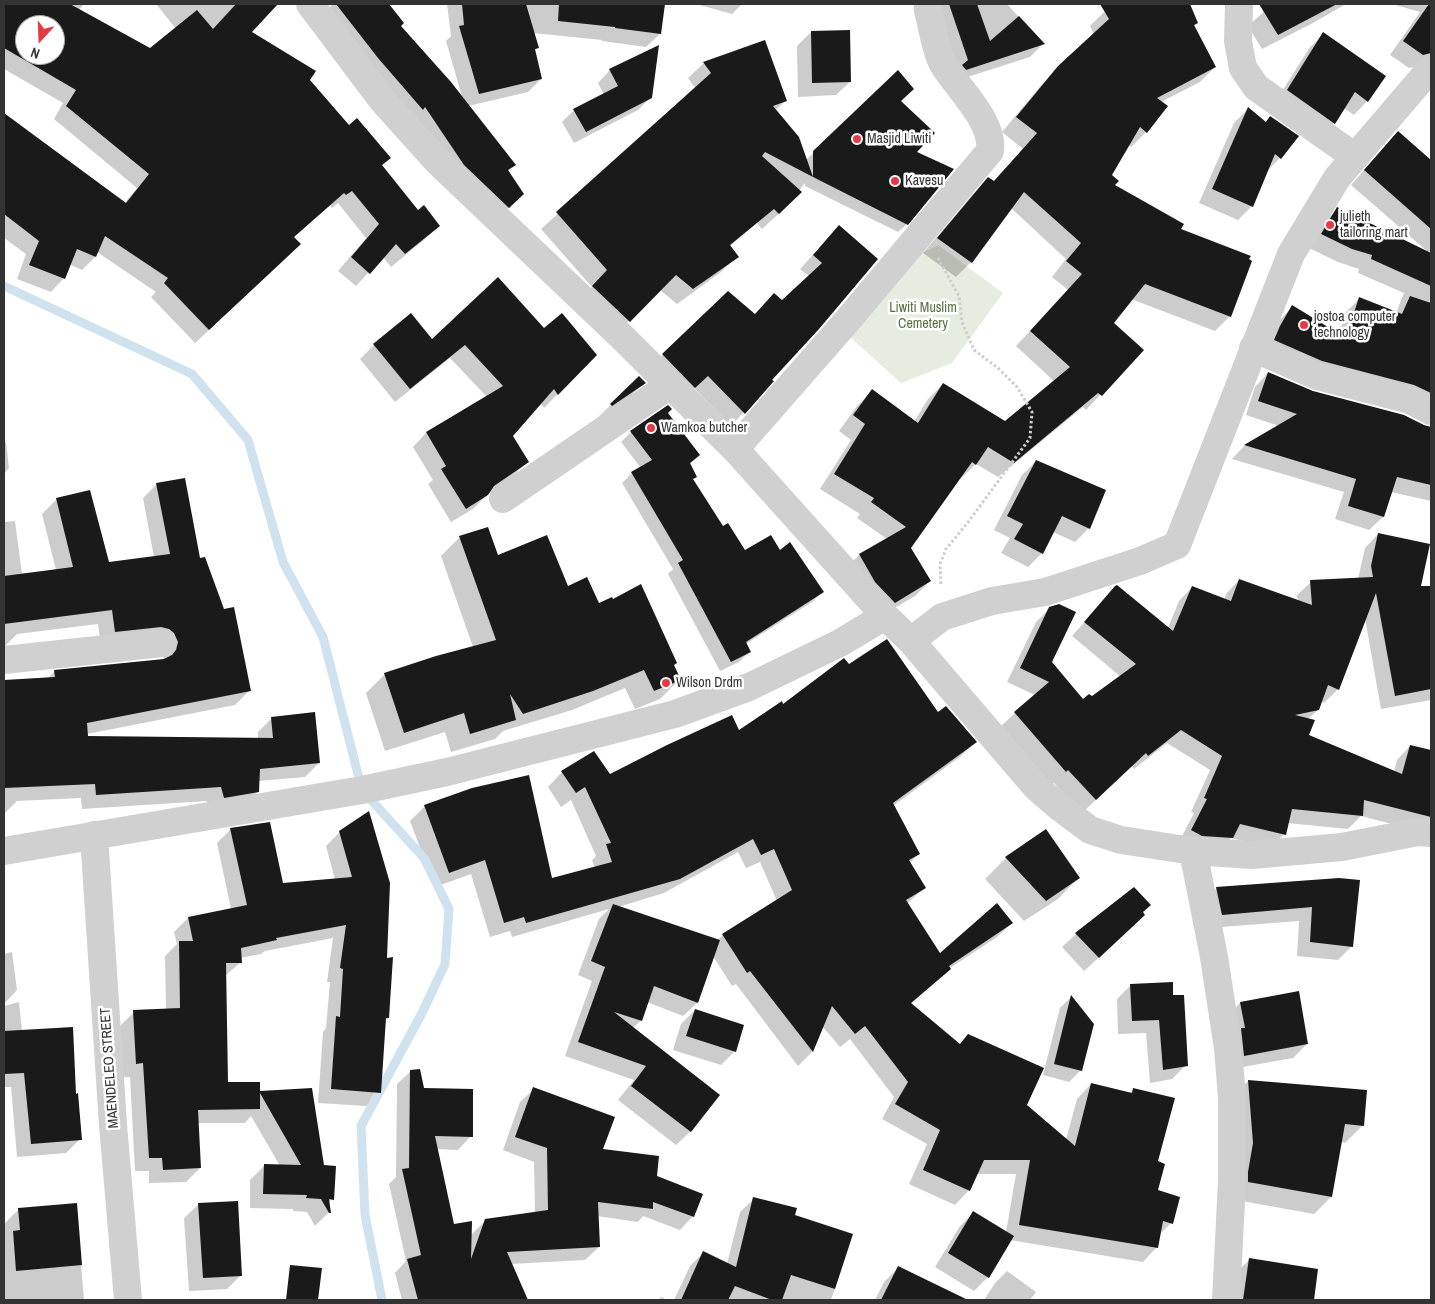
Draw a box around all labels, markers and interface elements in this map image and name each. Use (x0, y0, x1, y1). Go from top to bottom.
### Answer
north arrow (15, 15, 65, 65)
text: N (28, 43, 42, 63)
place label: Masjid Liwiti (867, 131, 931, 147)
marker: Masjid Liwiti (851, 133, 863, 145)
place label: Kavesu (905, 173, 943, 189)
marker: Kavesu (889, 175, 901, 187)
place label: julieth tailoring mart (1340, 209, 1408, 242)
marker: julieth tailoring mart (1324, 219, 1336, 231)
park label: Liwiti Muslim Cemetery (889, 300, 957, 332)
place label: jostoa computer technology (1314, 309, 1396, 342)
marker: jostoa computer technology (1298, 319, 1310, 331)
place label: Wamkoa butcher (661, 420, 747, 436)
marker: Wamkoa butcher (645, 422, 657, 434)
place label: Wilson Drdm (676, 675, 742, 691)
marker: Wilson Drdm (660, 677, 672, 689)
street label: MAENDELEO STREET (97, 1007, 123, 1129)

